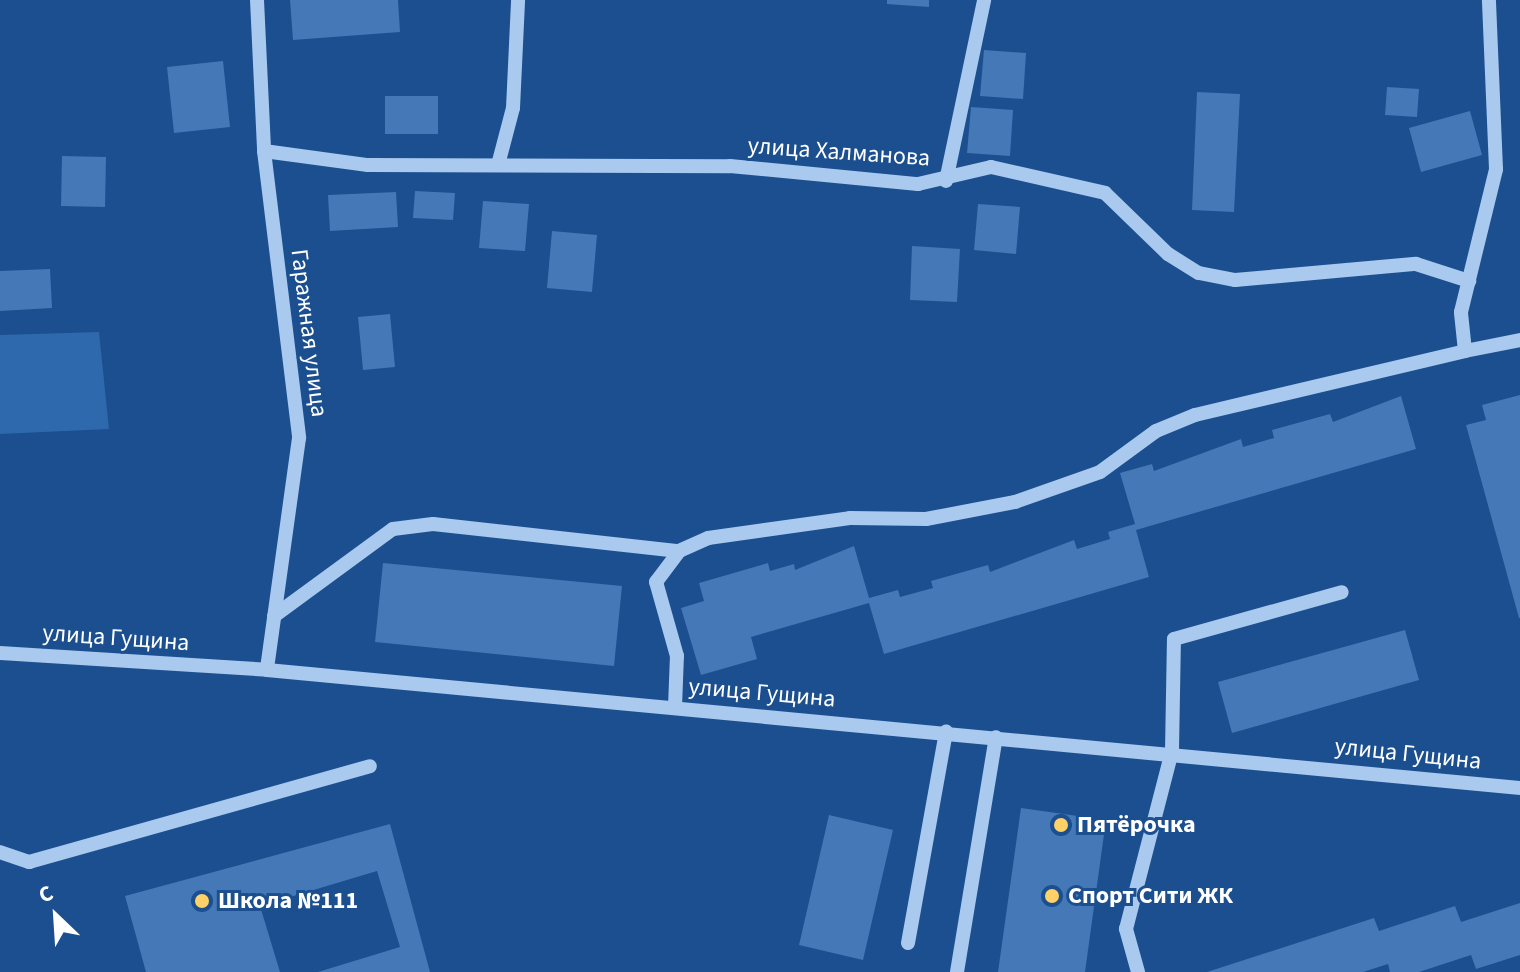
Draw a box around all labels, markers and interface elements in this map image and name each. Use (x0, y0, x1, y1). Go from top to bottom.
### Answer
street label: улица Халманова (747, 131, 931, 173)
street label: Гаражная улица (284, 247, 334, 419)
street label: улица Гущина (42, 619, 190, 657)
street label: улица Гущина (687, 672, 837, 714)
street label: улица Гущина (1333, 732, 1483, 776)
place label: Пятёрочка (1077, 811, 1196, 839)
marker: Пятёрочка (1052, 816, 1070, 834)
north arrow (16, 876, 96, 956)
text: С (33, 877, 58, 911)
place label: Спорт Сити ЖК (1068, 882, 1233, 910)
place label: Школа №111 (218, 887, 358, 915)
marker: Спорт Сити ЖК (1043, 887, 1061, 905)
marker: Школа №111 (193, 892, 211, 910)

